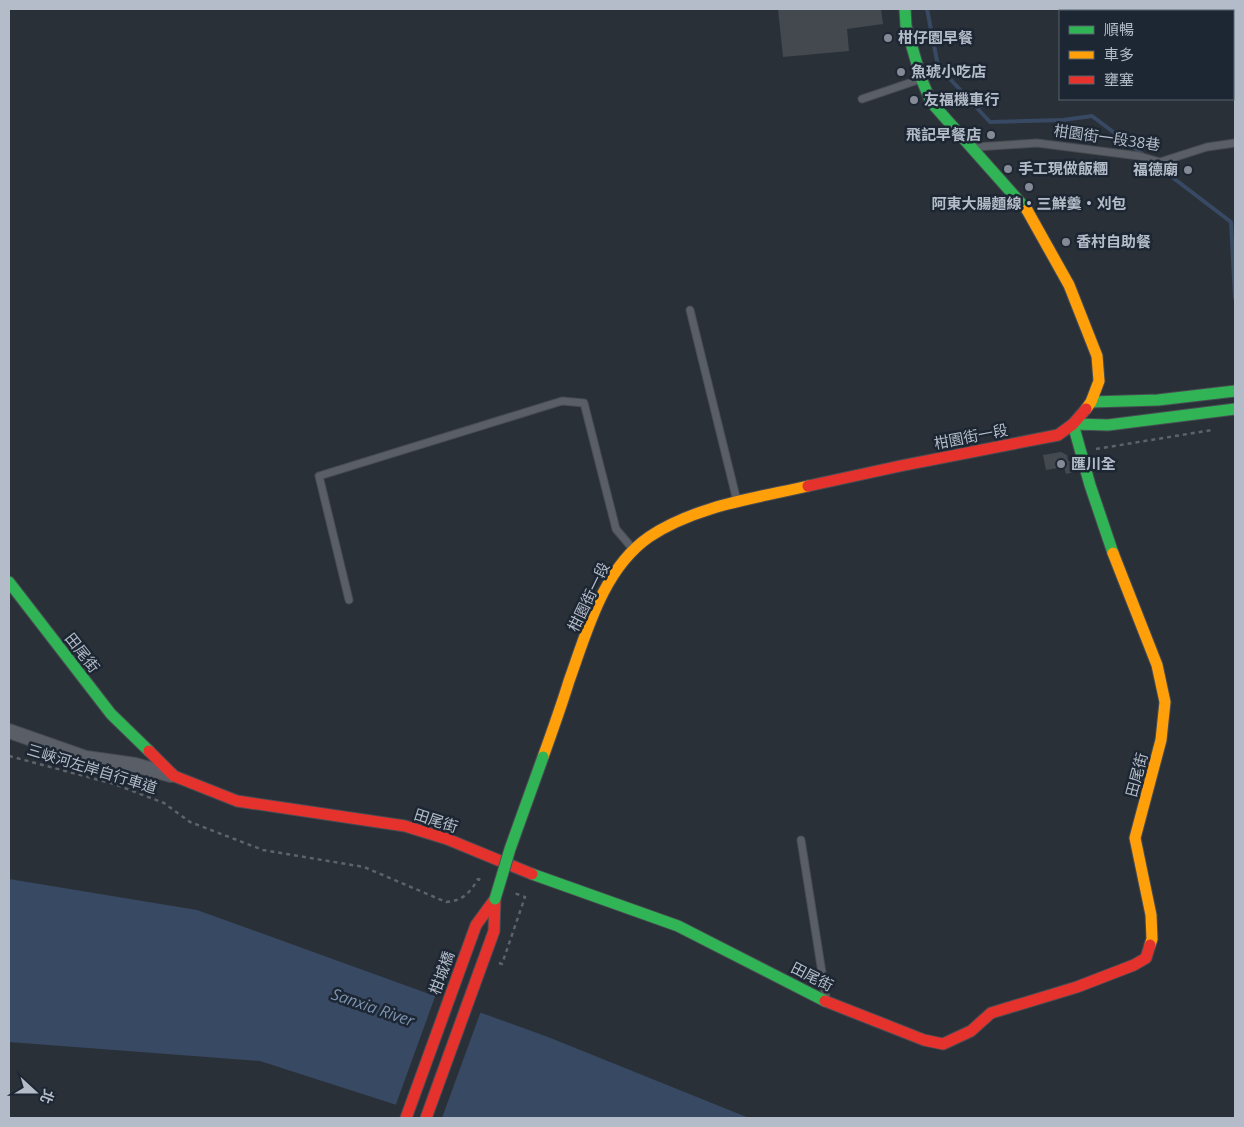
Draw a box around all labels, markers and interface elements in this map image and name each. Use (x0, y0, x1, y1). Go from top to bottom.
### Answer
legend (1059, 10, 1234, 100)
text: 順暢 (1104, 19, 1134, 39)
place label: 柑仔園早餐 (898, 27, 973, 47)
marker: 柑仔園早餐 (882, 32, 894, 44)
text: 車多 (1104, 44, 1134, 64)
place label: 魚琥小吃店 (911, 61, 986, 81)
marker: 魚琥小吃店 (895, 66, 907, 78)
text: 壅塞 (1104, 69, 1134, 89)
place label: 友福機車行 (924, 89, 999, 109)
marker: 友福機車行 (908, 94, 920, 106)
street label: 柑園街一段38巷 (1053, 120, 1162, 154)
place label: 飛記早餐店 (906, 124, 981, 144)
marker: 飛記早餐店 (985, 129, 997, 141)
place label: 手工現做飯糰 (1018, 158, 1108, 178)
place label: 福德廟 (1133, 159, 1178, 179)
marker: 手工現做飯糰 (1002, 163, 1014, 175)
marker: 福德廟 (1182, 164, 1194, 176)
marker: 阿東大腸麵線‧三鮮羹‧刈包 (1023, 181, 1035, 193)
place label: 阿東大腸麵線‧三鮮羹‧刈包 (931, 193, 1127, 213)
place label: 香村自助餐 (1076, 231, 1151, 251)
marker: 香村自助餐 (1060, 236, 1072, 248)
street label: 柑園街一段 (932, 419, 1010, 453)
place label: 匯川全 (1071, 453, 1116, 473)
marker: 匯川全 (1055, 458, 1067, 470)
street label: 柑園街一段 (563, 558, 614, 635)
street label: 田尾街 (61, 628, 105, 676)
street label: 三峽河左岸自行車道 (25, 739, 160, 797)
street label: 田尾街 (1121, 750, 1152, 799)
street label: 田尾街 (412, 804, 461, 837)
street label: 柑城橋 (424, 948, 458, 997)
street label: 田尾街 (788, 957, 837, 995)
water label: Sanxia River (329, 983, 418, 1032)
north arrow (10, 1067, 60, 1117)
text: 北 (36, 1087, 59, 1107)

